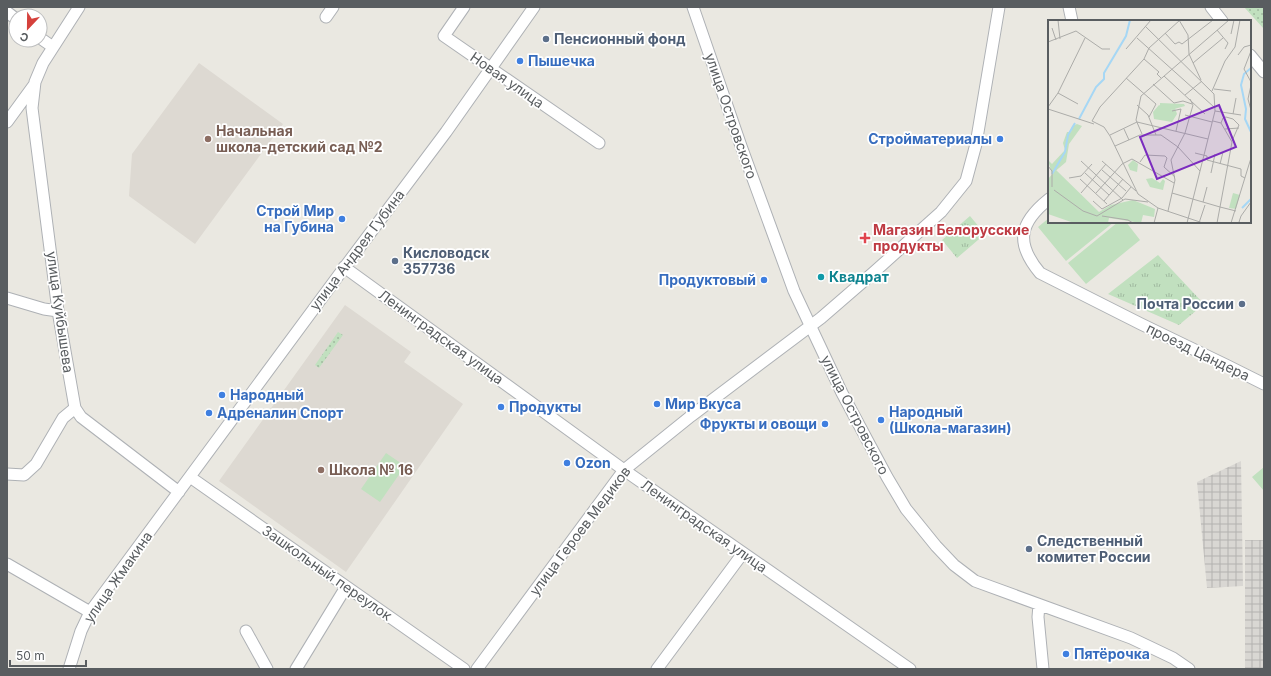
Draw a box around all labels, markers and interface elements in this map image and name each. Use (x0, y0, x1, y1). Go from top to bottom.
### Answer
north arrow (8, 8, 48, 48)
inset map (1048, 20, 1251, 223)
text: С (18, 29, 31, 45)
place label: Пенсионный фонд (554, 30, 685, 47)
marker: Пенсионный фонд (541, 34, 551, 44)
street label: Новая улица (467, 48, 547, 111)
street label: улица Островского (702, 51, 761, 181)
place label: Пышечка (528, 52, 595, 69)
marker: Пышечка (515, 56, 525, 66)
place label: Начальная школа-детский сад №2 (216, 122, 383, 155)
place label: Стройматериалы (868, 130, 992, 147)
marker: Начальная школа-детский сад №2 (203, 134, 213, 144)
marker: Стройматериалы (995, 134, 1005, 144)
street label: улица Андрея Губина (306, 186, 408, 313)
place label: Строй Мир на Губина (256, 202, 334, 235)
marker: Строй Мир на Губина (337, 214, 347, 224)
place label: Магазин Белорусские продукты (873, 221, 1029, 254)
marker: Магазин Белорусские продукты (860, 233, 870, 243)
place label: Кисловодск 357736 (403, 244, 490, 277)
street label: улица Куйбышева (44, 250, 77, 374)
marker: Кисловодск 357736 (390, 256, 400, 266)
place label: Квадрат (829, 268, 889, 285)
place label: Продуктовый (659, 271, 756, 288)
marker: Квадрат (816, 272, 826, 282)
marker: Продуктовый (759, 275, 769, 285)
street label: Ленинградская улица (376, 286, 507, 388)
place label: Почта России (1137, 295, 1234, 312)
marker: Почта России (1237, 299, 1247, 309)
street label: проезд Цандера (1144, 319, 1253, 384)
street label: улица Островского (818, 352, 893, 477)
place label: Народный (230, 386, 304, 403)
marker: Народный (217, 390, 227, 400)
place label: Мир Вкуса (665, 395, 741, 412)
place label: Продукты (509, 398, 581, 415)
marker: Мир Вкуса (652, 399, 662, 409)
marker: Продукты (496, 402, 506, 412)
place label: Народный (Школа-магазин) (889, 403, 1011, 436)
place label: Адреналин Спорт (217, 404, 344, 421)
marker: Адреналин Спорт (204, 408, 214, 418)
place label: Фрукты и овощи (700, 415, 817, 432)
marker: Народный (Школа-магазин) (876, 415, 886, 425)
marker: Фрукты и овощи (820, 419, 830, 429)
place label: Ozon (575, 454, 611, 471)
marker: Ozon (562, 458, 572, 468)
place label: Школа № 16 (329, 461, 413, 478)
street label: улица Героев Медиков (525, 463, 634, 599)
marker: Школа № 16 (316, 465, 326, 475)
street label: Ленинградская улица (638, 476, 771, 576)
street label: Зашкольный переулок (259, 521, 396, 624)
street label: улица Жмакина (80, 528, 155, 626)
place label: Следственный комитет России (1037, 532, 1151, 565)
marker: Следственный комитет России (1024, 544, 1034, 554)
scale bar (10, 642, 86, 668)
place label: Пятёрочка (1074, 645, 1150, 662)
text: 50 m (16, 648, 45, 663)
marker: Пятёрочка (1061, 649, 1071, 659)

